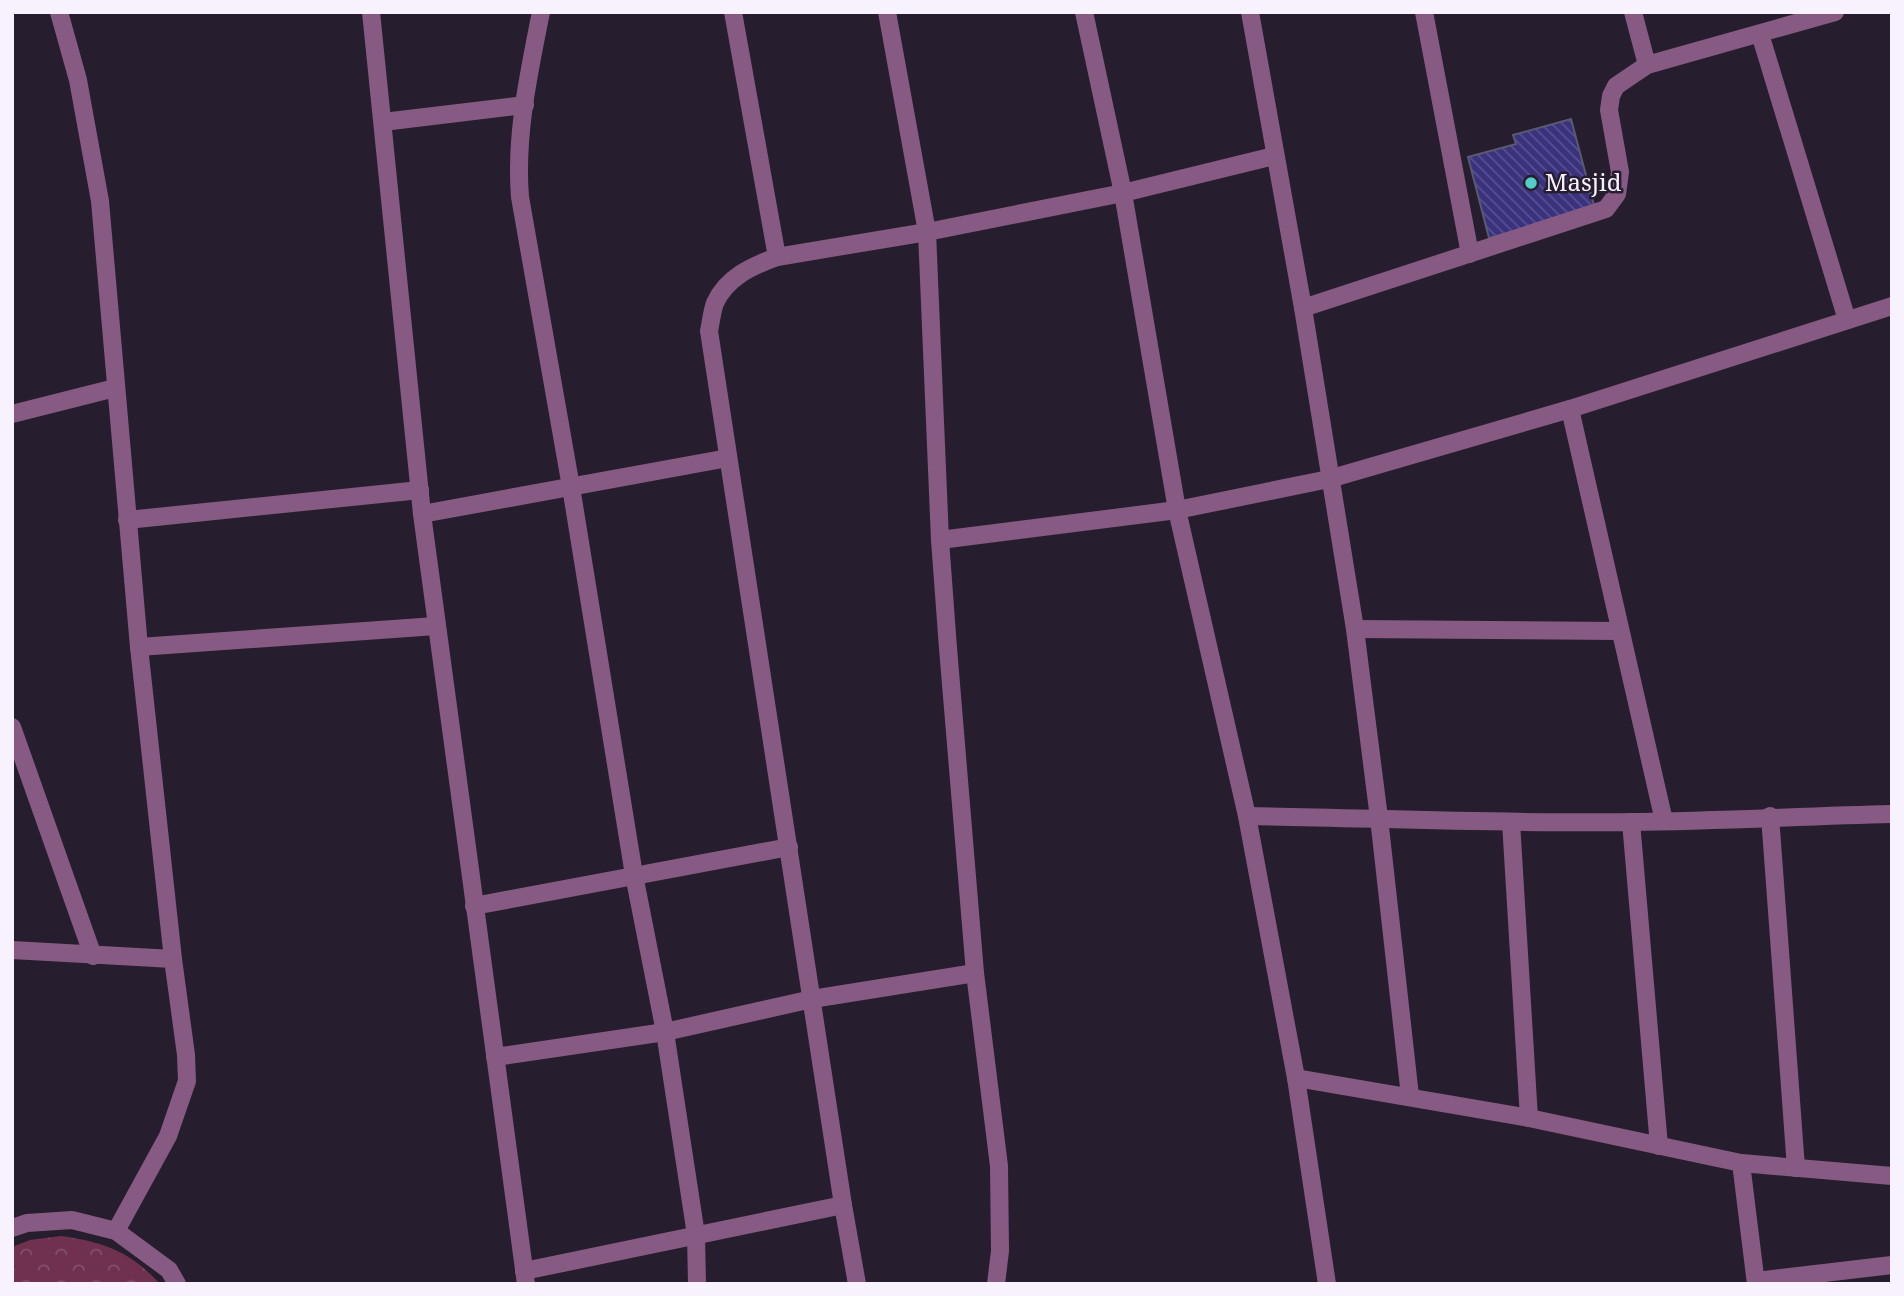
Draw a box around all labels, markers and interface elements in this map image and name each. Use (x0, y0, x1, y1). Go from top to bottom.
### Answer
place label: Masjid (1545, 165, 1622, 198)
marker: Masjid (1523, 175, 1539, 191)

